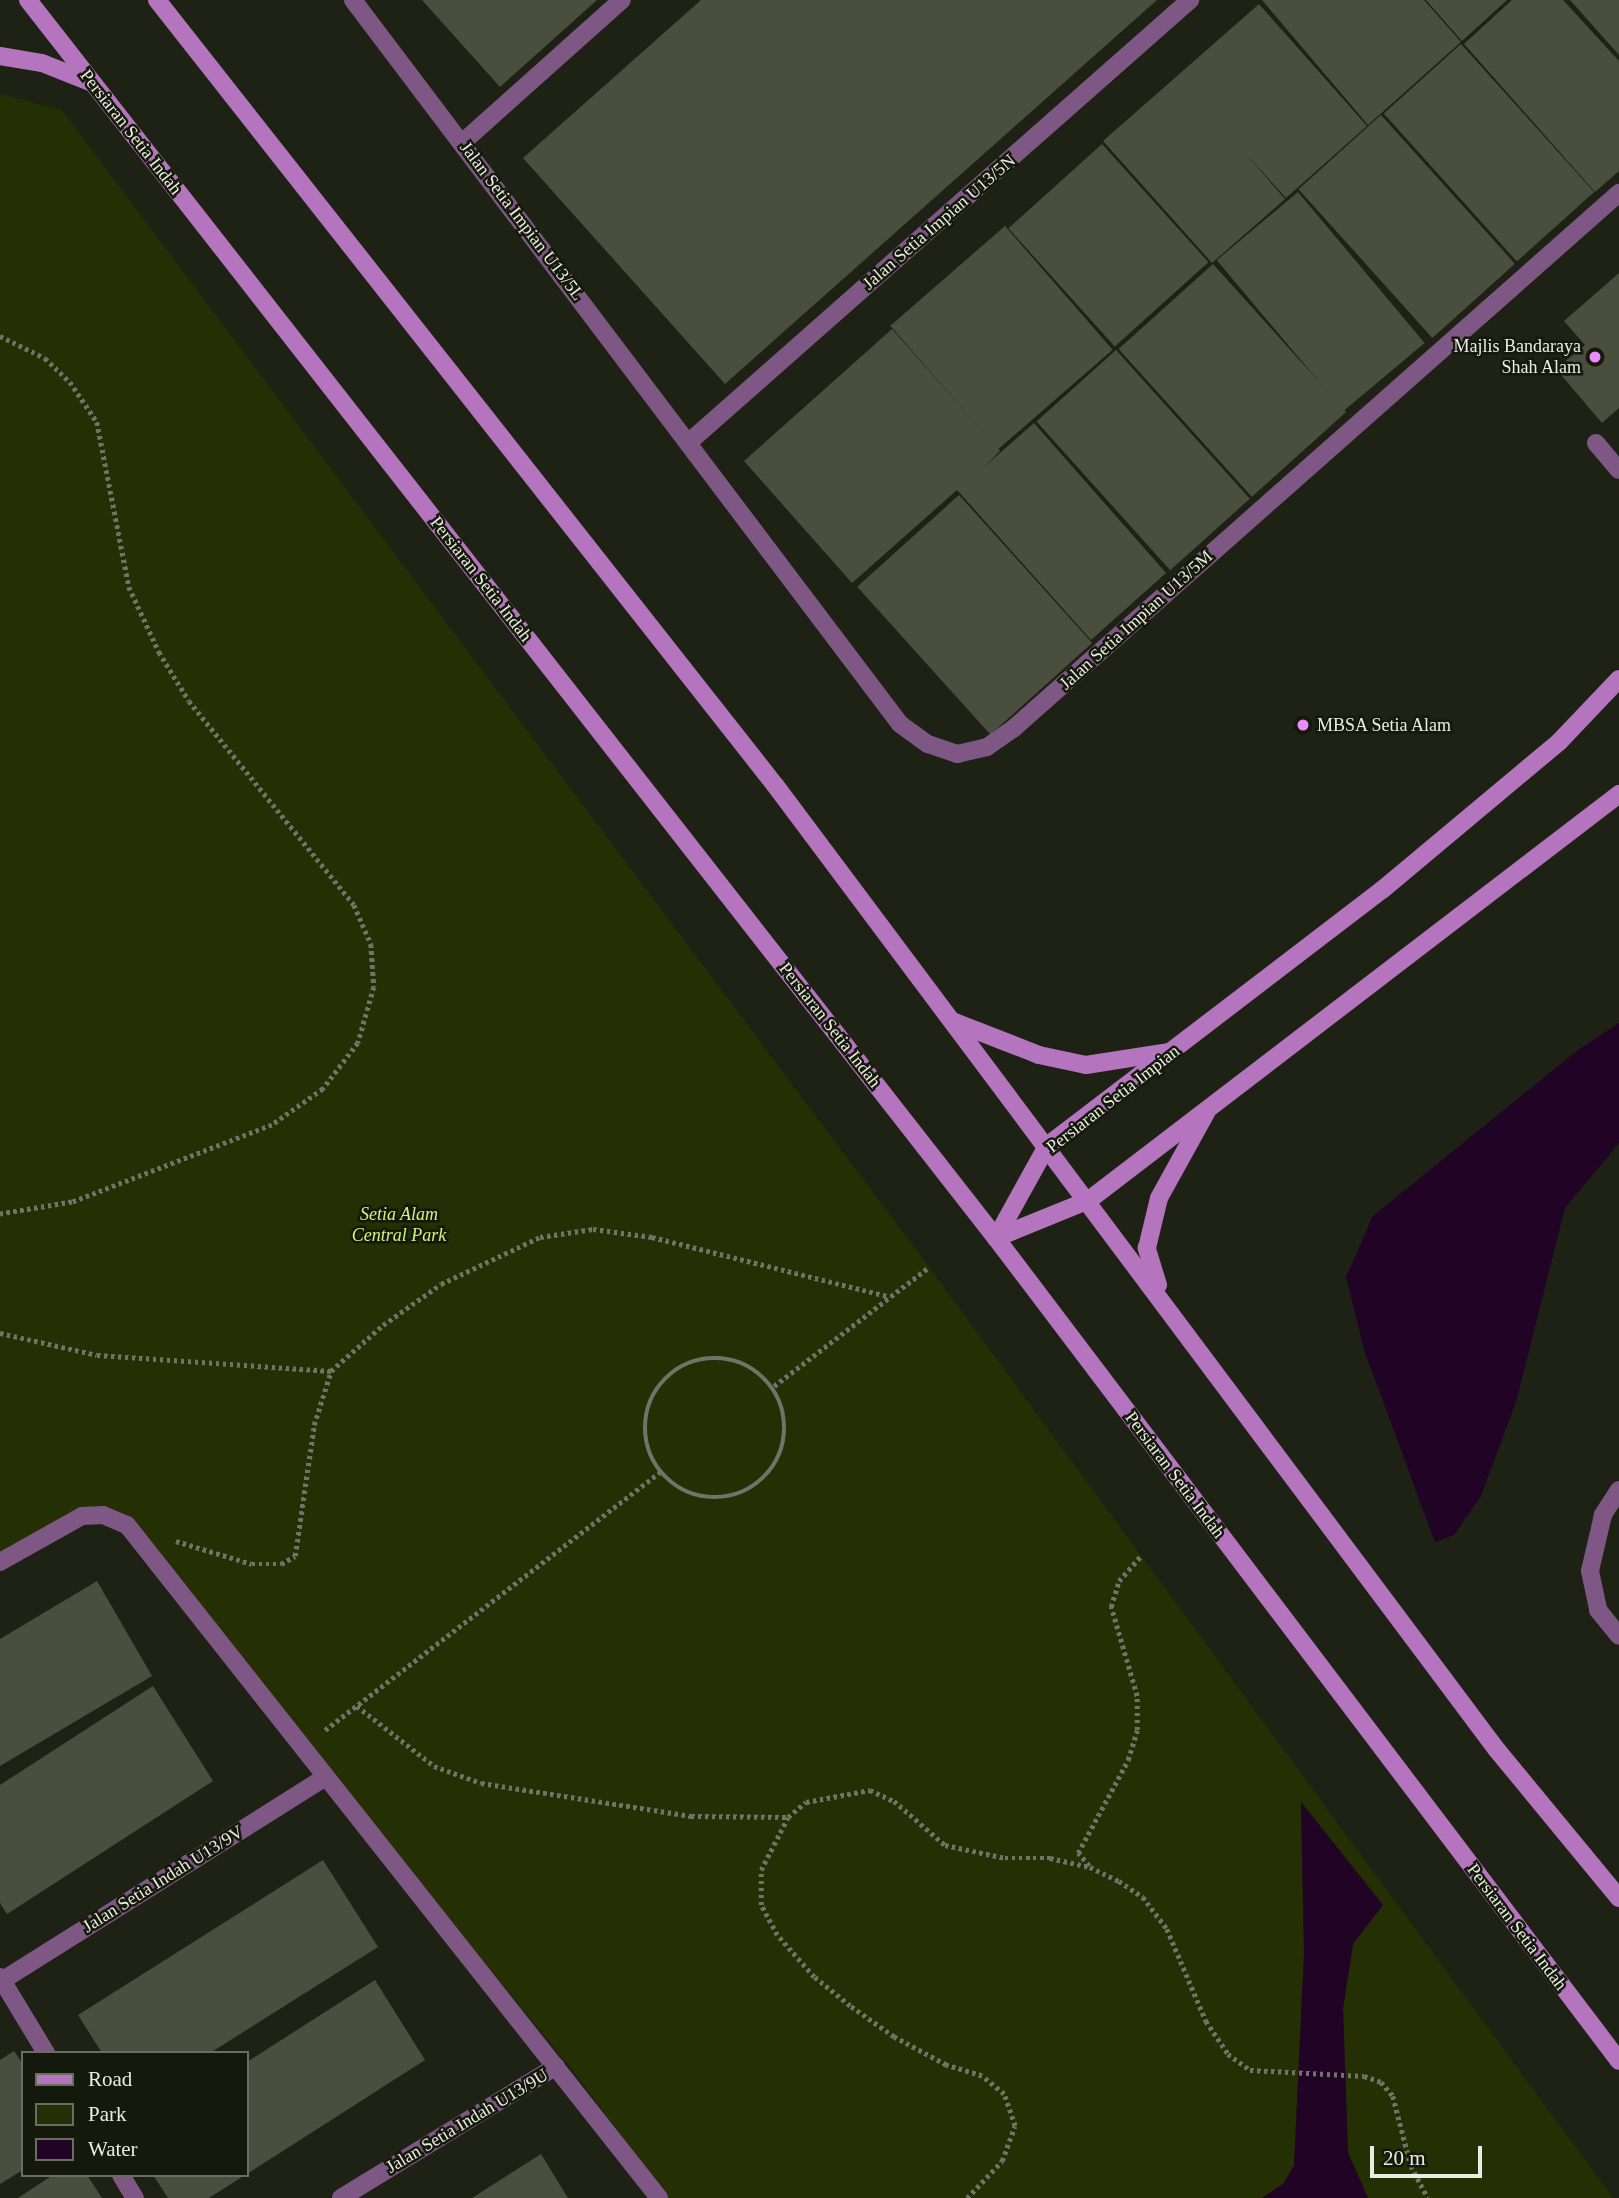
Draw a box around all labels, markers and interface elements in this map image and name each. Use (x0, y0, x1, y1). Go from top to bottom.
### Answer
street label: Persiaran Setia Indah (75, 65, 187, 199)
street label: Jalan Setia Impian U13/5L (455, 137, 589, 305)
street label: Jalan Setia Impian U13/5N (858, 150, 1020, 294)
place label: Majlis Bandaraya Shah Alam (1454, 336, 1581, 378)
marker: Majlis Bandaraya Shah Alam (1587, 349, 1603, 365)
street label: Persiaran Setia Indah (425, 512, 537, 646)
street label: Jalan Setia Impian U13/5M (1055, 546, 1217, 694)
place label: MBSA Setia Alam (1317, 714, 1453, 736)
marker: MBSA Setia Alam (1295, 717, 1311, 733)
street label: Persiaran Setia Indah (774, 958, 886, 1092)
street label: Persiaran Setia Impian (1042, 1040, 1184, 1158)
park label: Setia Alam Central Park (352, 1204, 446, 1246)
street label: Persiaran Setia Indah (1120, 1407, 1230, 1543)
street label: Jalan Setia Indah U13/9V (79, 1821, 247, 1937)
street label: Persiaran Setia Indah (1462, 1859, 1572, 1995)
legend (21, 2051, 248, 2177)
street label: Jalan Setia Indah U13/9U (382, 2064, 552, 2178)
text: Road (88, 2067, 132, 2091)
text: Park (88, 2102, 127, 2126)
scale bar (1374, 2132, 1486, 2176)
text: Water (88, 2137, 138, 2161)
text: 20 m (1383, 2146, 1426, 2170)

